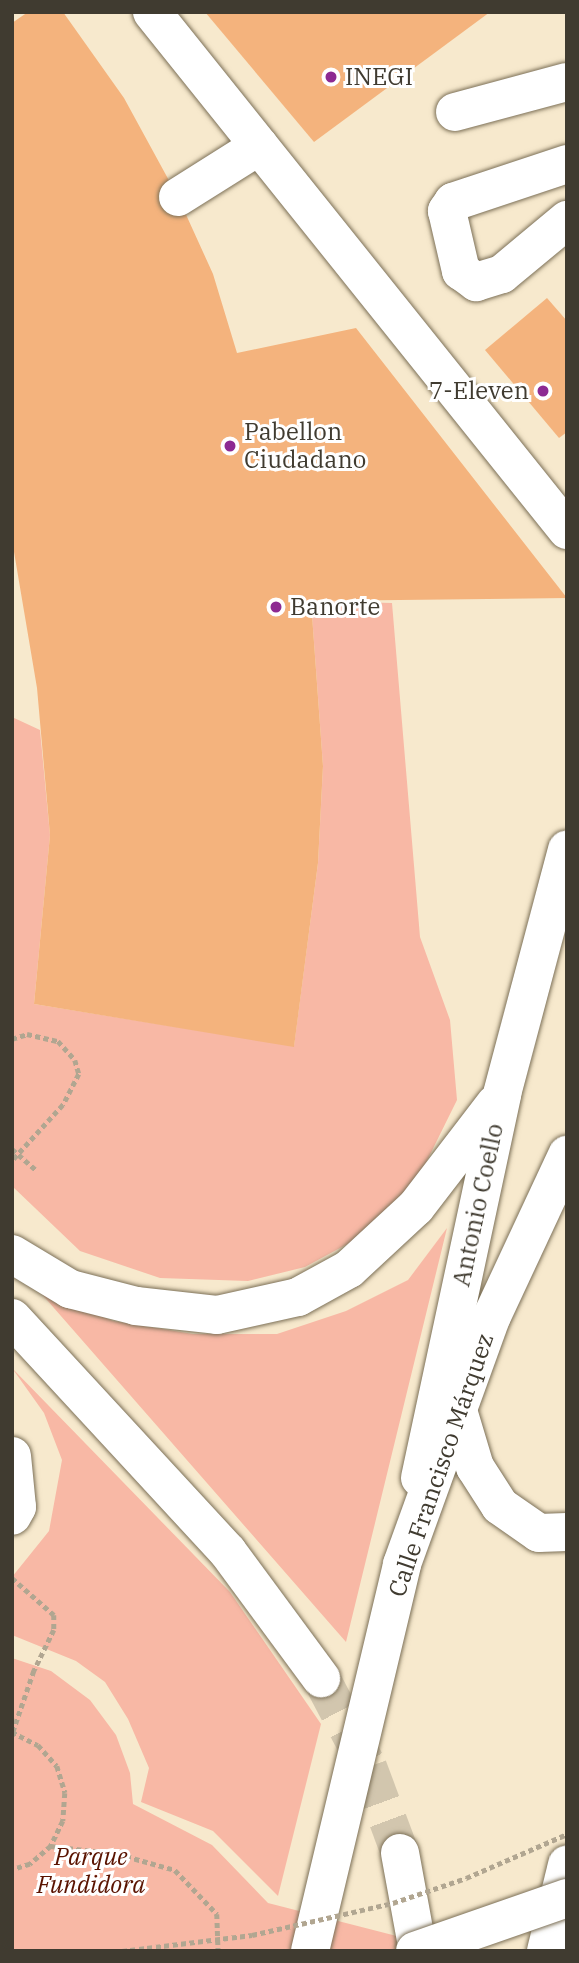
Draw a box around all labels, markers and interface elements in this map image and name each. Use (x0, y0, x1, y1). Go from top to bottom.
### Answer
place label: INEGI (345, 63, 413, 91)
marker: INEGI (323, 69, 339, 85)
place label: 7-Eleven (429, 377, 529, 405)
marker: 7-Eleven (535, 383, 551, 399)
place label: Pabellon Ciudadano (244, 418, 366, 474)
marker: Pabellon Ciudadano (222, 438, 238, 454)
place label: Banorte (290, 593, 380, 621)
marker: Banorte (268, 599, 284, 615)
street label: Antonio Coello (447, 1121, 509, 1289)
street label: Calle Francisco Márquez (382, 1330, 500, 1600)
park label: Parque Fundidora (37, 1843, 145, 1899)

